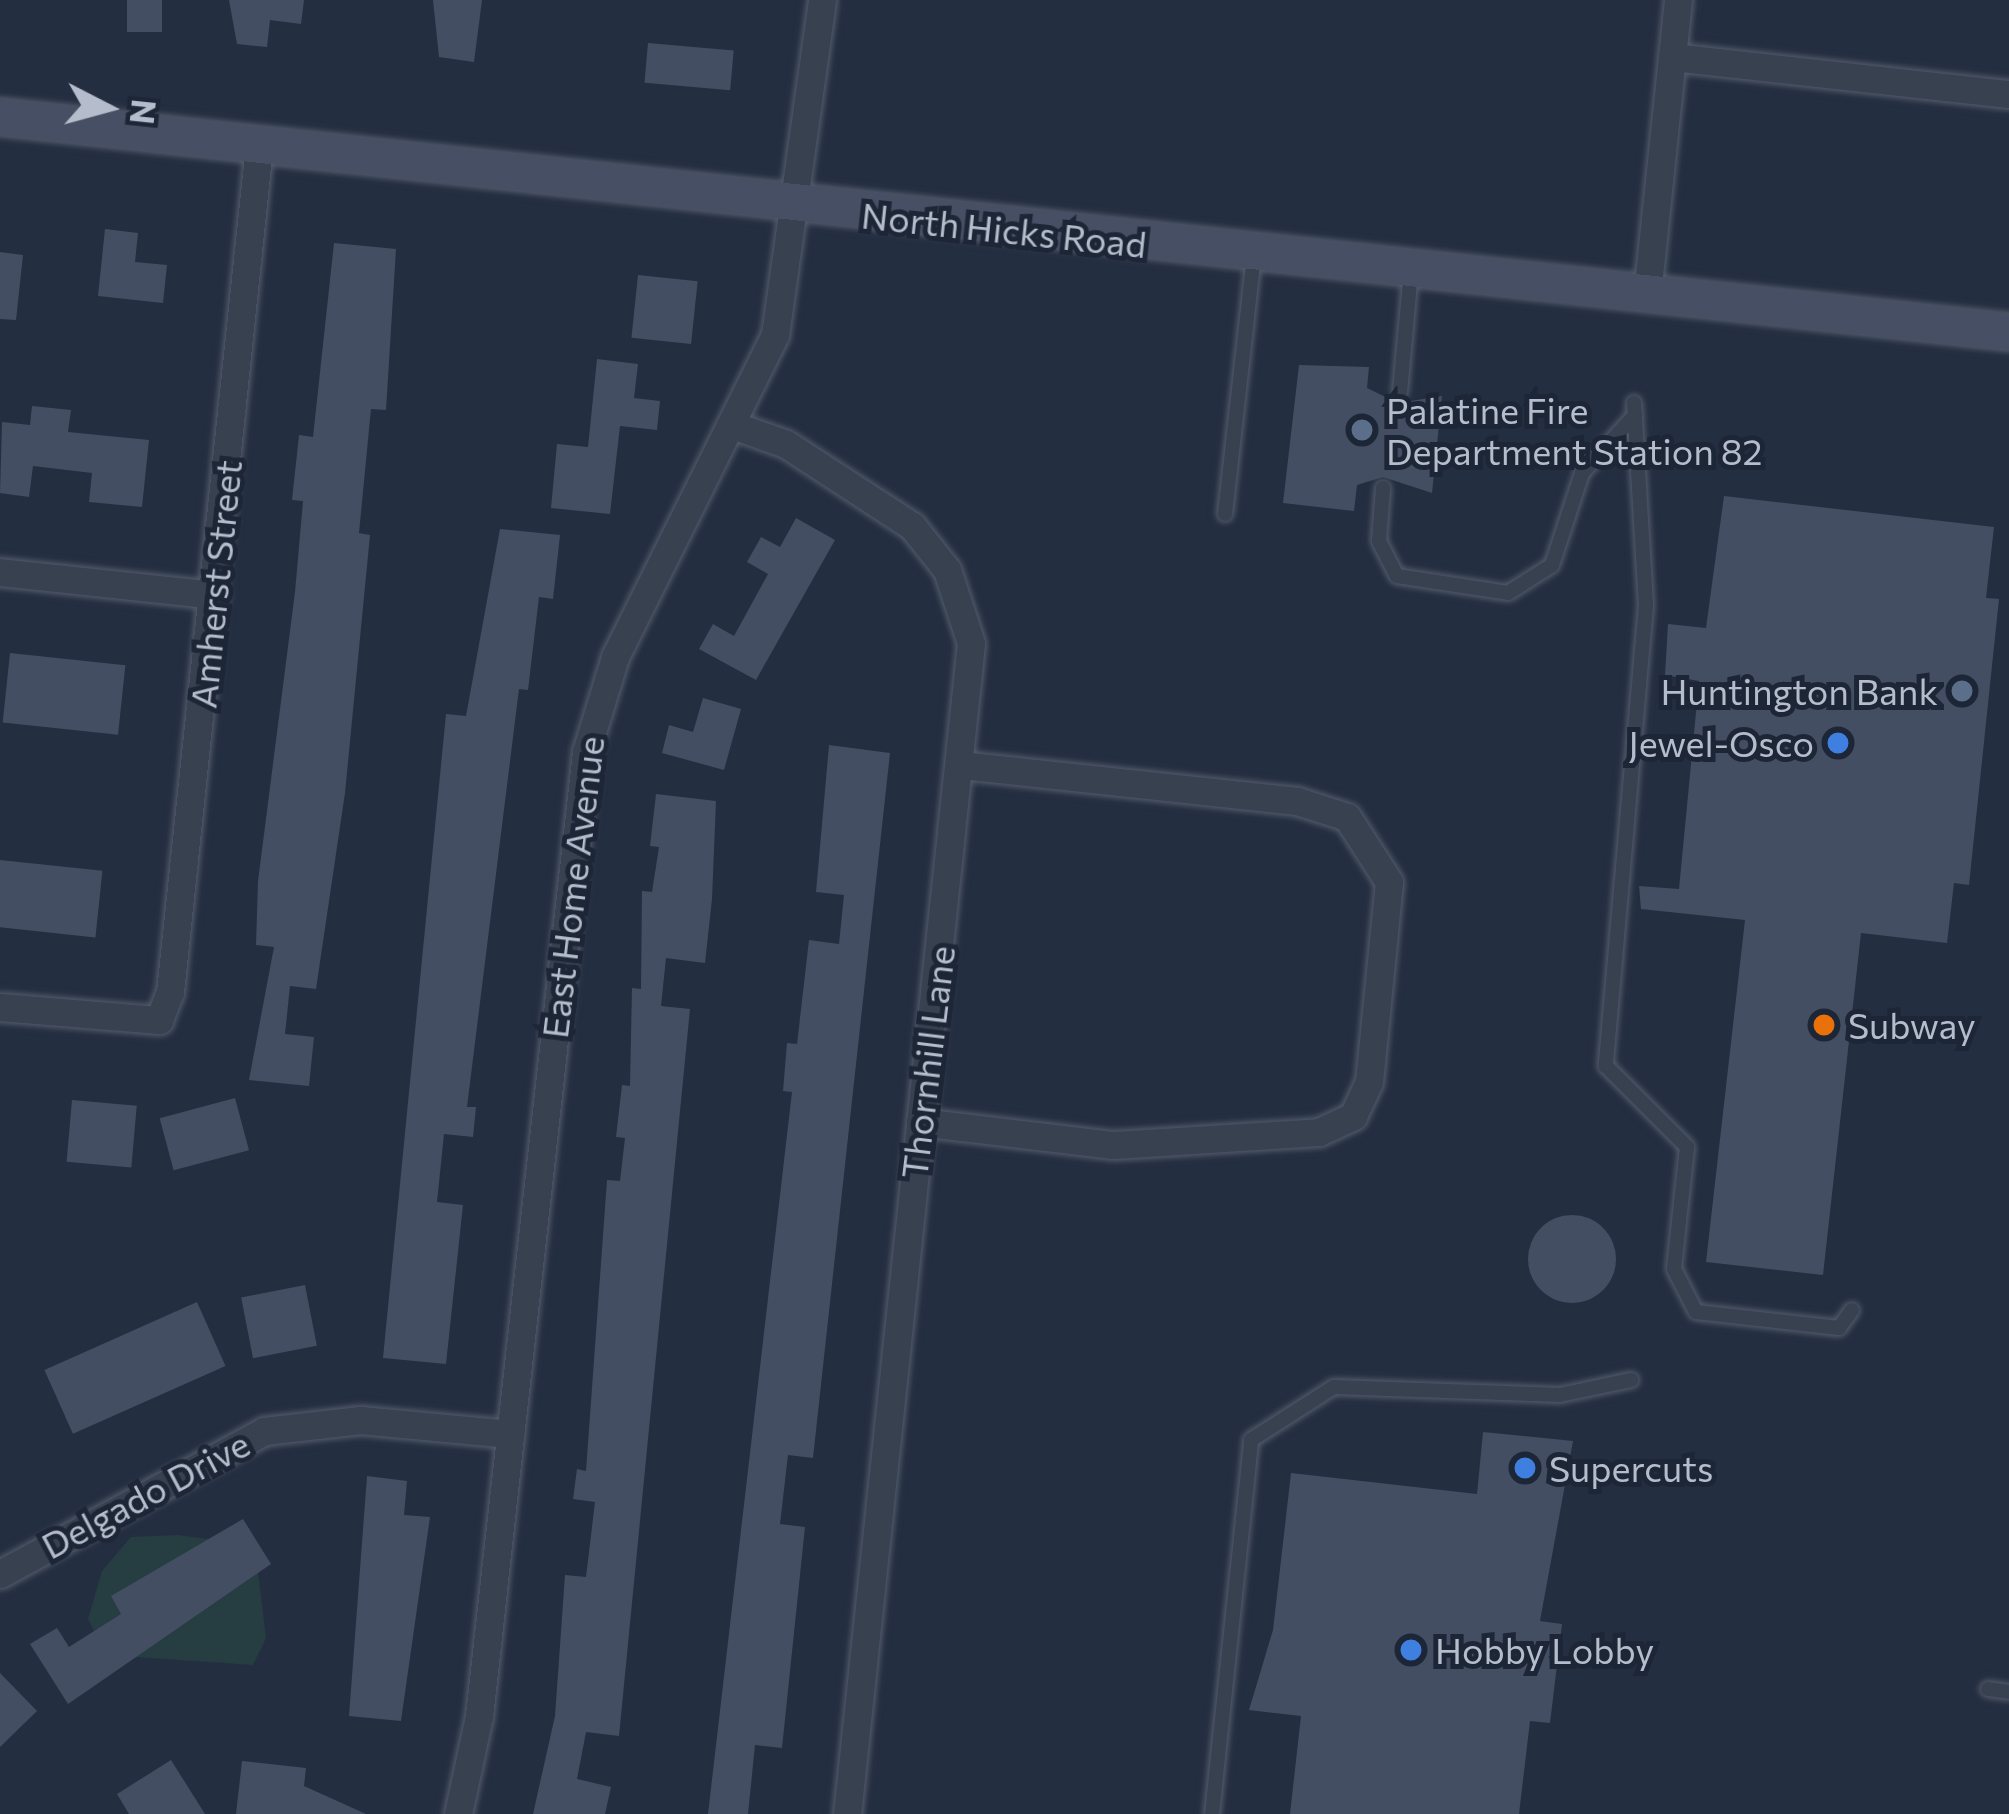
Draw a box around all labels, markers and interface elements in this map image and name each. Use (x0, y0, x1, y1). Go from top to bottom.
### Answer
north arrow (48, 48, 168, 168)
text: N (123, 97, 166, 126)
street label: North Hicks Road (859, 193, 1149, 265)
place label: Palatine Fire Department Station 82 (1386, 387, 1763, 472)
marker: Palatine Fire Department Station 82 (1349, 417, 1375, 443)
street label: Amherst Street (180, 458, 250, 710)
place label: Huntington Bank (1660, 669, 1938, 713)
marker: Huntington Bank (1949, 678, 1975, 704)
place label: Jewel-Osco (1628, 721, 1814, 765)
marker: Jewel-Osco (1825, 730, 1851, 756)
street label: East Home Avenue (532, 734, 612, 1040)
street label: Thornhill Lane (891, 943, 963, 1181)
place label: Subway (1848, 1003, 1976, 1047)
marker: Subway (1811, 1012, 1837, 1038)
street label: Delgado Drive (34, 1421, 256, 1567)
place label: Supercuts (1549, 1446, 1713, 1490)
marker: Supercuts (1512, 1455, 1538, 1481)
place label: Hobby Lobby (1435, 1628, 1654, 1672)
marker: Hobby Lobby (1398, 1637, 1424, 1663)

